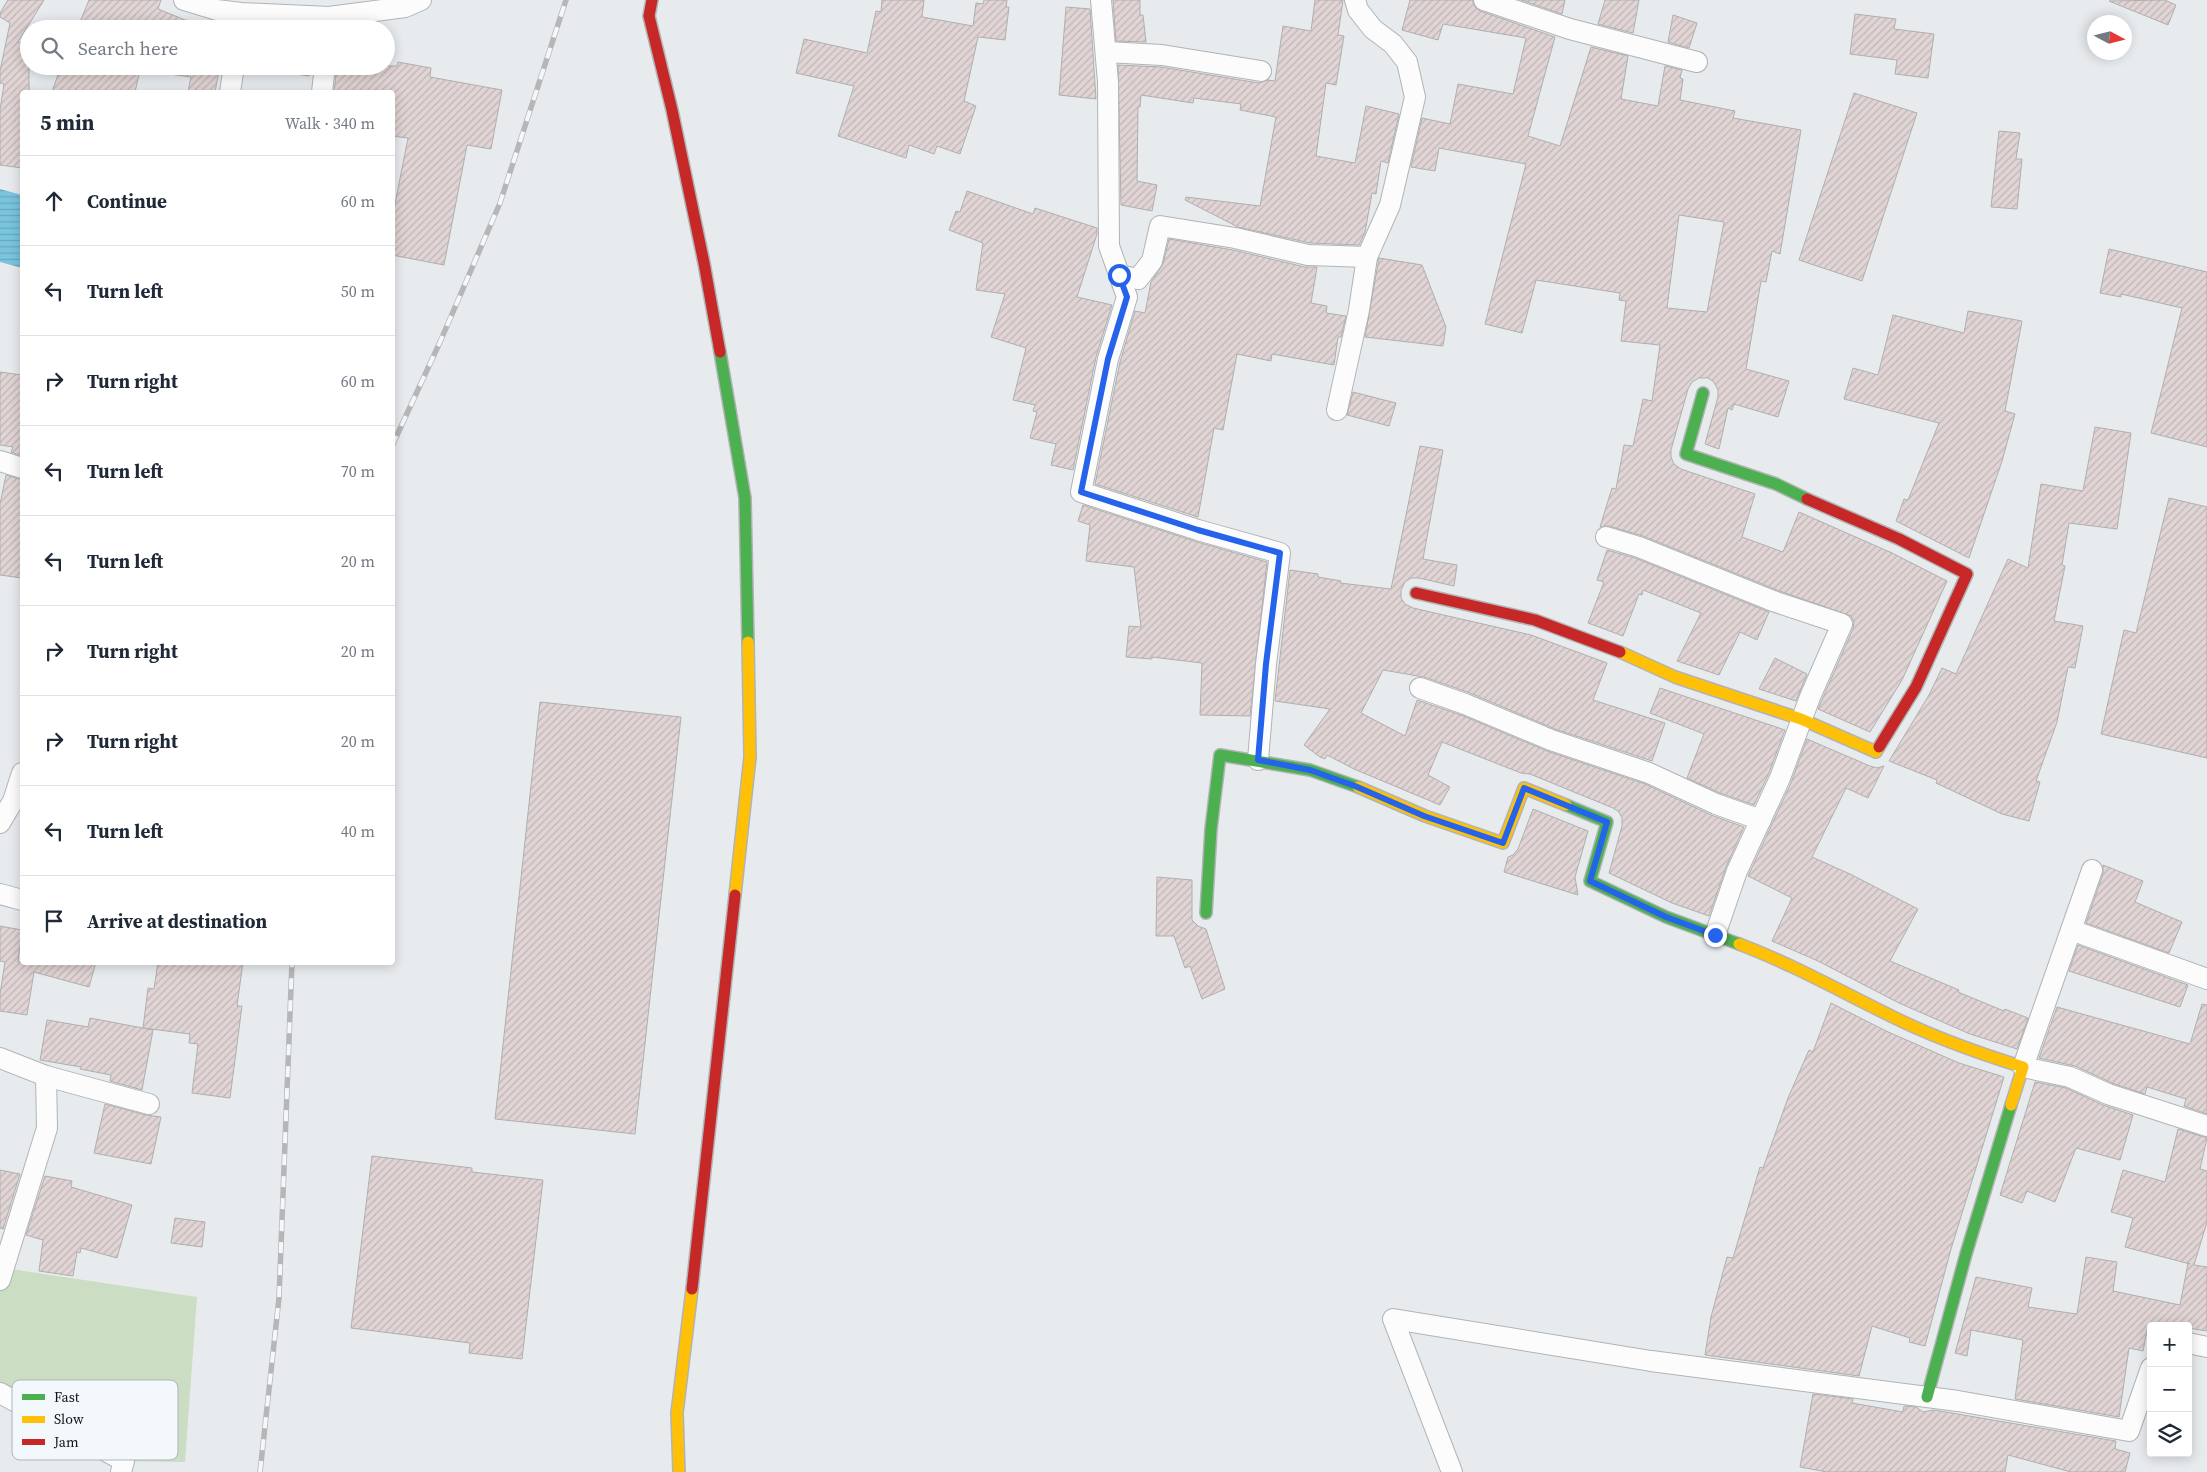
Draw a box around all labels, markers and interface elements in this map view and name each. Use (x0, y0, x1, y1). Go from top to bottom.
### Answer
north arrow (2087, 15, 2132, 60)
search box (20, 20, 395, 75)
icon: search (38, 34, 66, 62)
text: Search here (78, 35, 178, 61)
text: 5 min (40, 108, 95, 137)
text: Walk · 340 m (285, 112, 375, 134)
icon: ahead (40, 187, 68, 215)
text: Continue (87, 188, 167, 214)
text: 60 m (341, 190, 375, 212)
route start (1108, 264, 1131, 287)
icon: left (40, 277, 68, 305)
text: Turn left (87, 278, 163, 304)
text: 50 m (341, 280, 375, 302)
icon: right (40, 367, 68, 395)
text: Turn right (87, 368, 178, 394)
text: 60 m (341, 370, 375, 392)
icon: left (40, 457, 68, 485)
text: Turn left (87, 458, 163, 484)
text: 70 m (341, 460, 375, 482)
icon: left (40, 547, 68, 575)
text: Turn left (87, 548, 163, 574)
text: 20 m (341, 550, 375, 572)
icon: right (40, 637, 68, 665)
text: Turn right (87, 638, 178, 664)
text: 20 m (341, 640, 375, 662)
icon: right (40, 727, 68, 755)
text: Turn right (87, 728, 178, 754)
text: 20 m (341, 730, 375, 752)
icon: left (40, 817, 68, 845)
text: Turn left (87, 818, 163, 844)
text: 40 m (341, 820, 375, 842)
icon: arrive (40, 907, 68, 935)
text: Arrive at destination (87, 908, 267, 934)
route end (1704, 924, 1727, 947)
map controls (2147, 1322, 2192, 1457)
button: + (2147, 1322, 2192, 1367)
button: − (2147, 1367, 2192, 1412)
legend (12, 1380, 178, 1460)
text: Fast (54, 1387, 80, 1407)
text: Slow (54, 1409, 84, 1429)
button: layers (2147, 1412, 2192, 1457)
text: Jam (53, 1432, 79, 1452)

